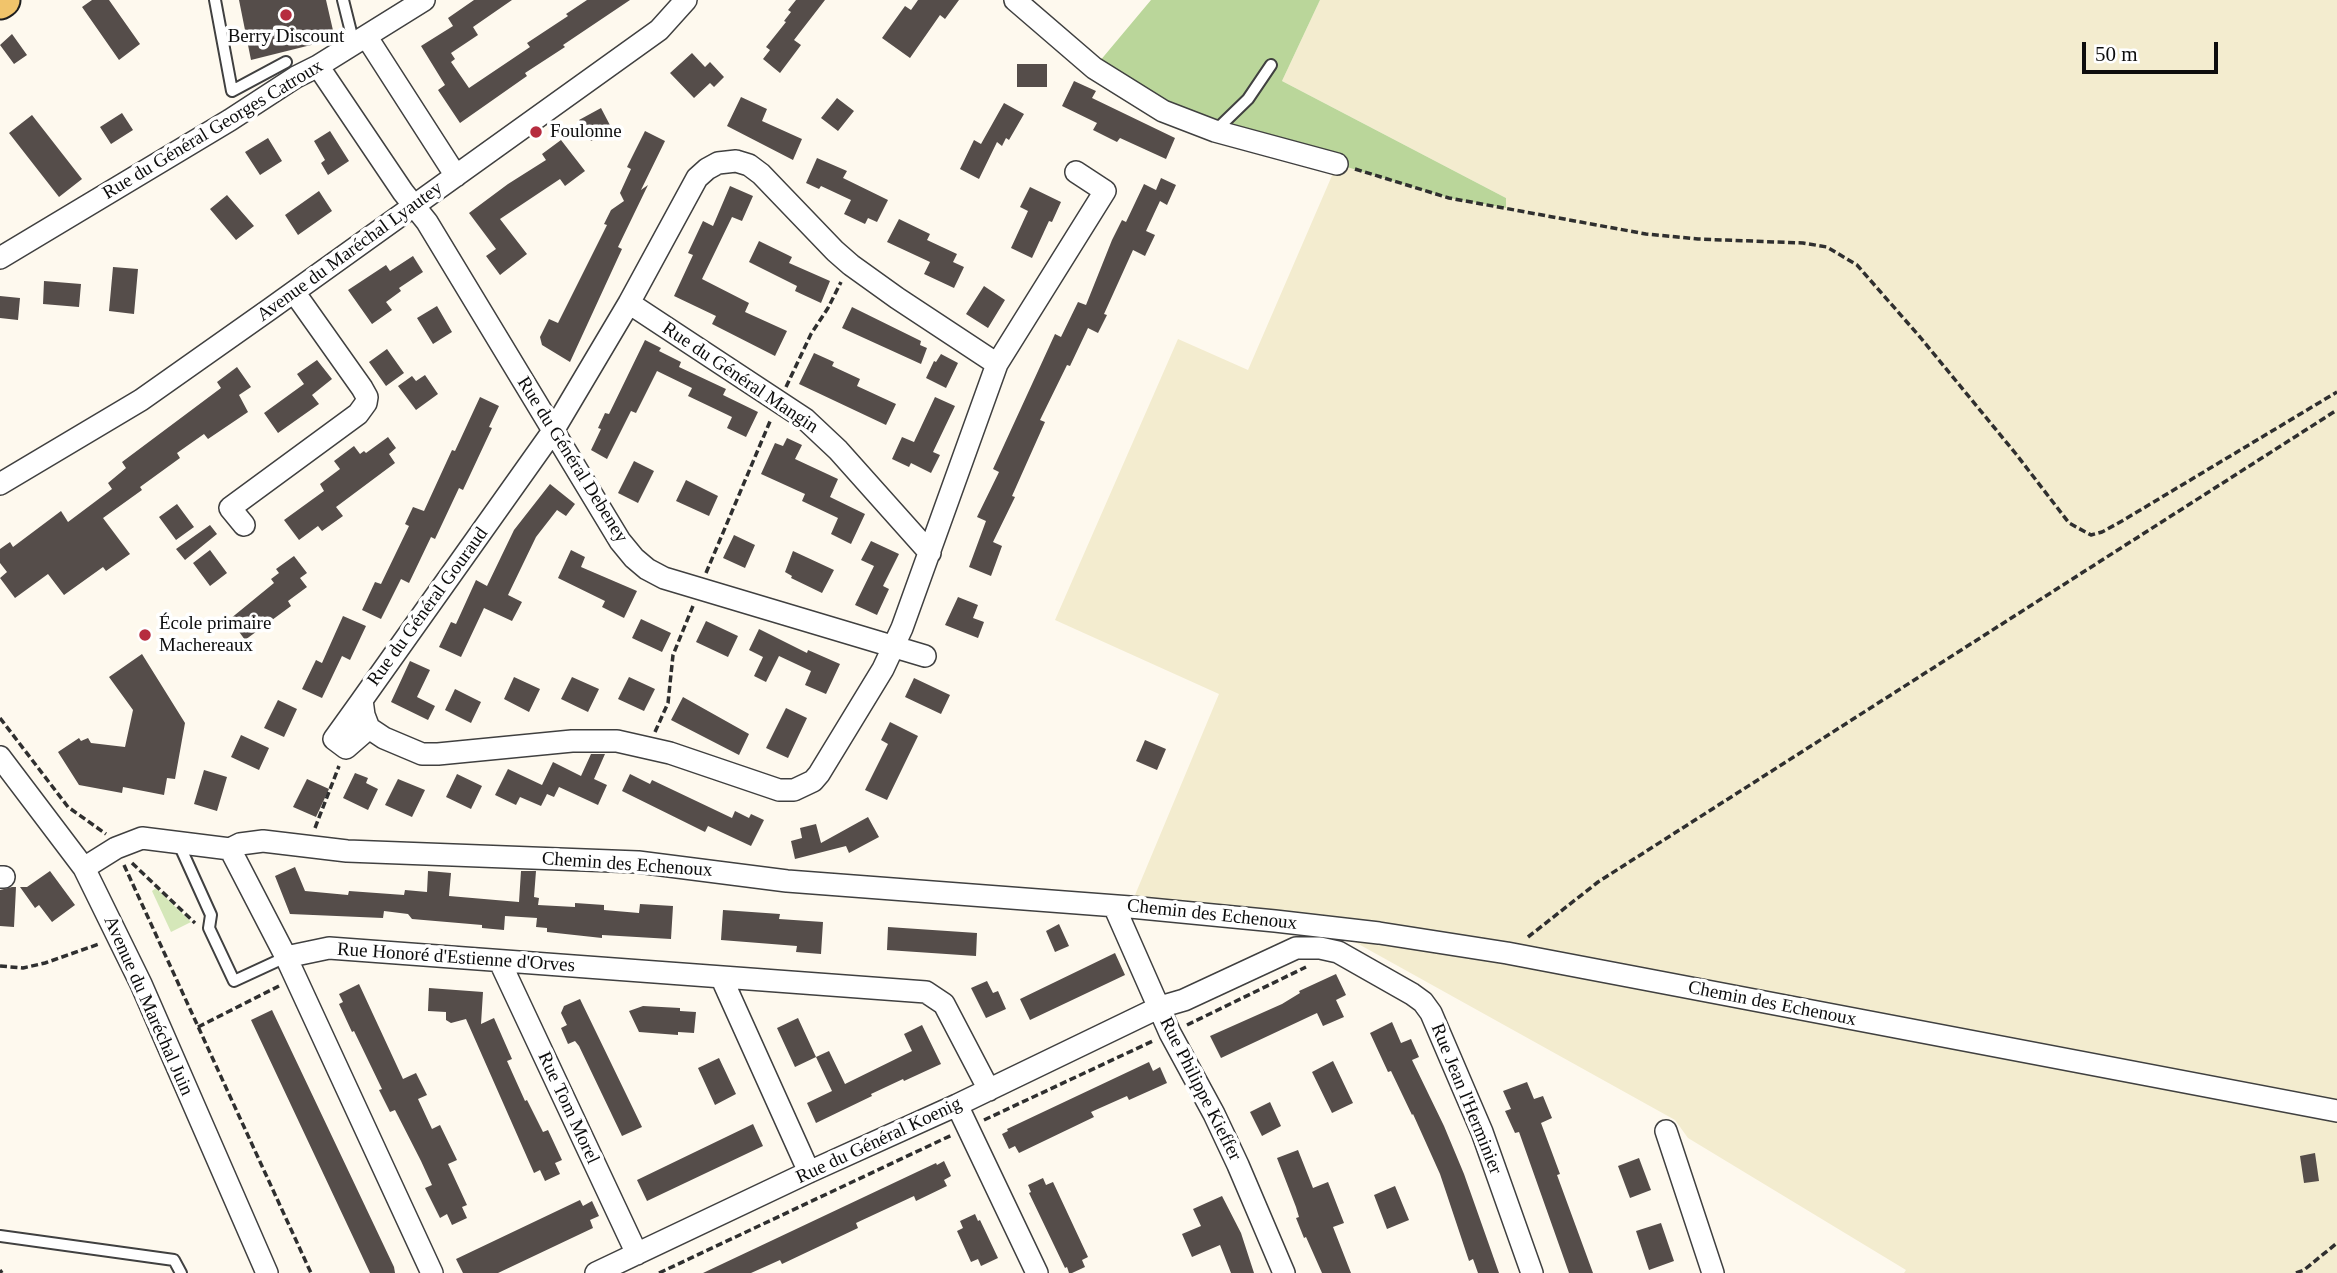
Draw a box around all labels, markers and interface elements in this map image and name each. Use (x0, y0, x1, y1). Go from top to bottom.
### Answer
marker: Berry Discount (278, 7, 294, 23)
place label: Berry Discount (228, 26, 344, 48)
scale bar (2085, 28, 2222, 72)
text: 50 m (2095, 42, 2138, 66)
street label: Rue du Général Georges Catroux (99, 55, 327, 205)
place label: Foulonne (550, 121, 622, 143)
marker: Foulonne (528, 124, 544, 140)
street label: Avenue du Maréchal Lyautey (253, 177, 447, 327)
street label: Rue du Général Mangin (658, 317, 822, 439)
street label: Rue du Général Debeney (512, 373, 632, 547)
street label: Rue du Général Gouraud (363, 523, 493, 691)
place label: École primaire Machereaux (159, 613, 271, 657)
marker: École primaire Machereaux (137, 627, 153, 643)
street label: Chemin des Echenoux (541, 848, 713, 882)
street label: Chemin des Echenoux (1126, 895, 1298, 935)
street label: Avenue du Maréchal Juin (98, 913, 198, 1099)
street label: Rue Honoré d'Estienne d'Orves (336, 938, 576, 978)
street label: Chemin des Echenoux (1686, 976, 1858, 1032)
street label: Rue Philippe Kieffer (1154, 1013, 1246, 1165)
street label: Rue Jean l'Herminier (1425, 1020, 1507, 1178)
street label: Rue Tom Morel (532, 1048, 604, 1168)
street label: Rue du Général Koenig (793, 1093, 965, 1189)

